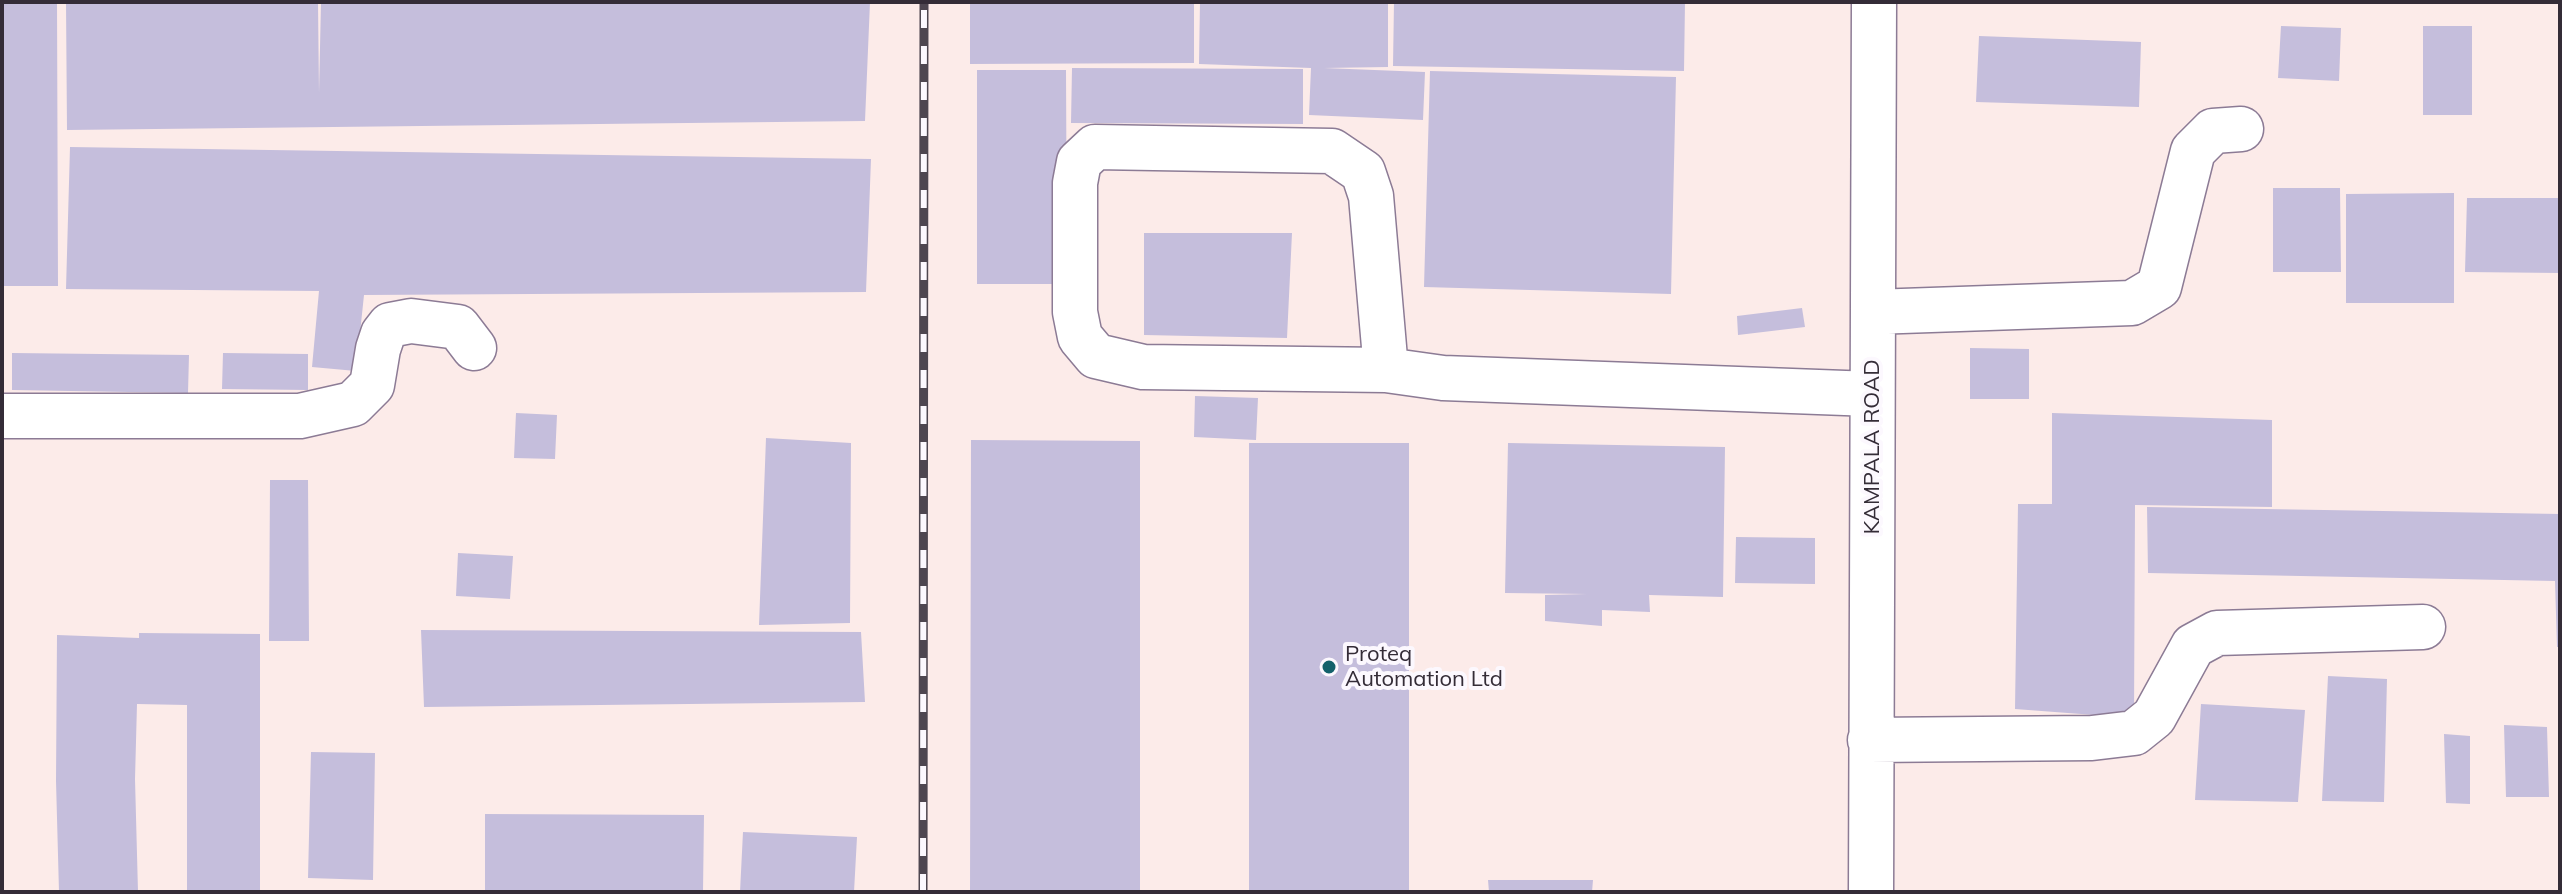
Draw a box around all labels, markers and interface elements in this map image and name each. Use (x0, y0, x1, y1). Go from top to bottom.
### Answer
street label: KAMPALA ROAD (1859, 359, 1885, 535)
place label: Proteq Automation Ltd (1345, 641, 1503, 692)
marker: Proteq Automation Ltd (1320, 658, 1338, 676)

